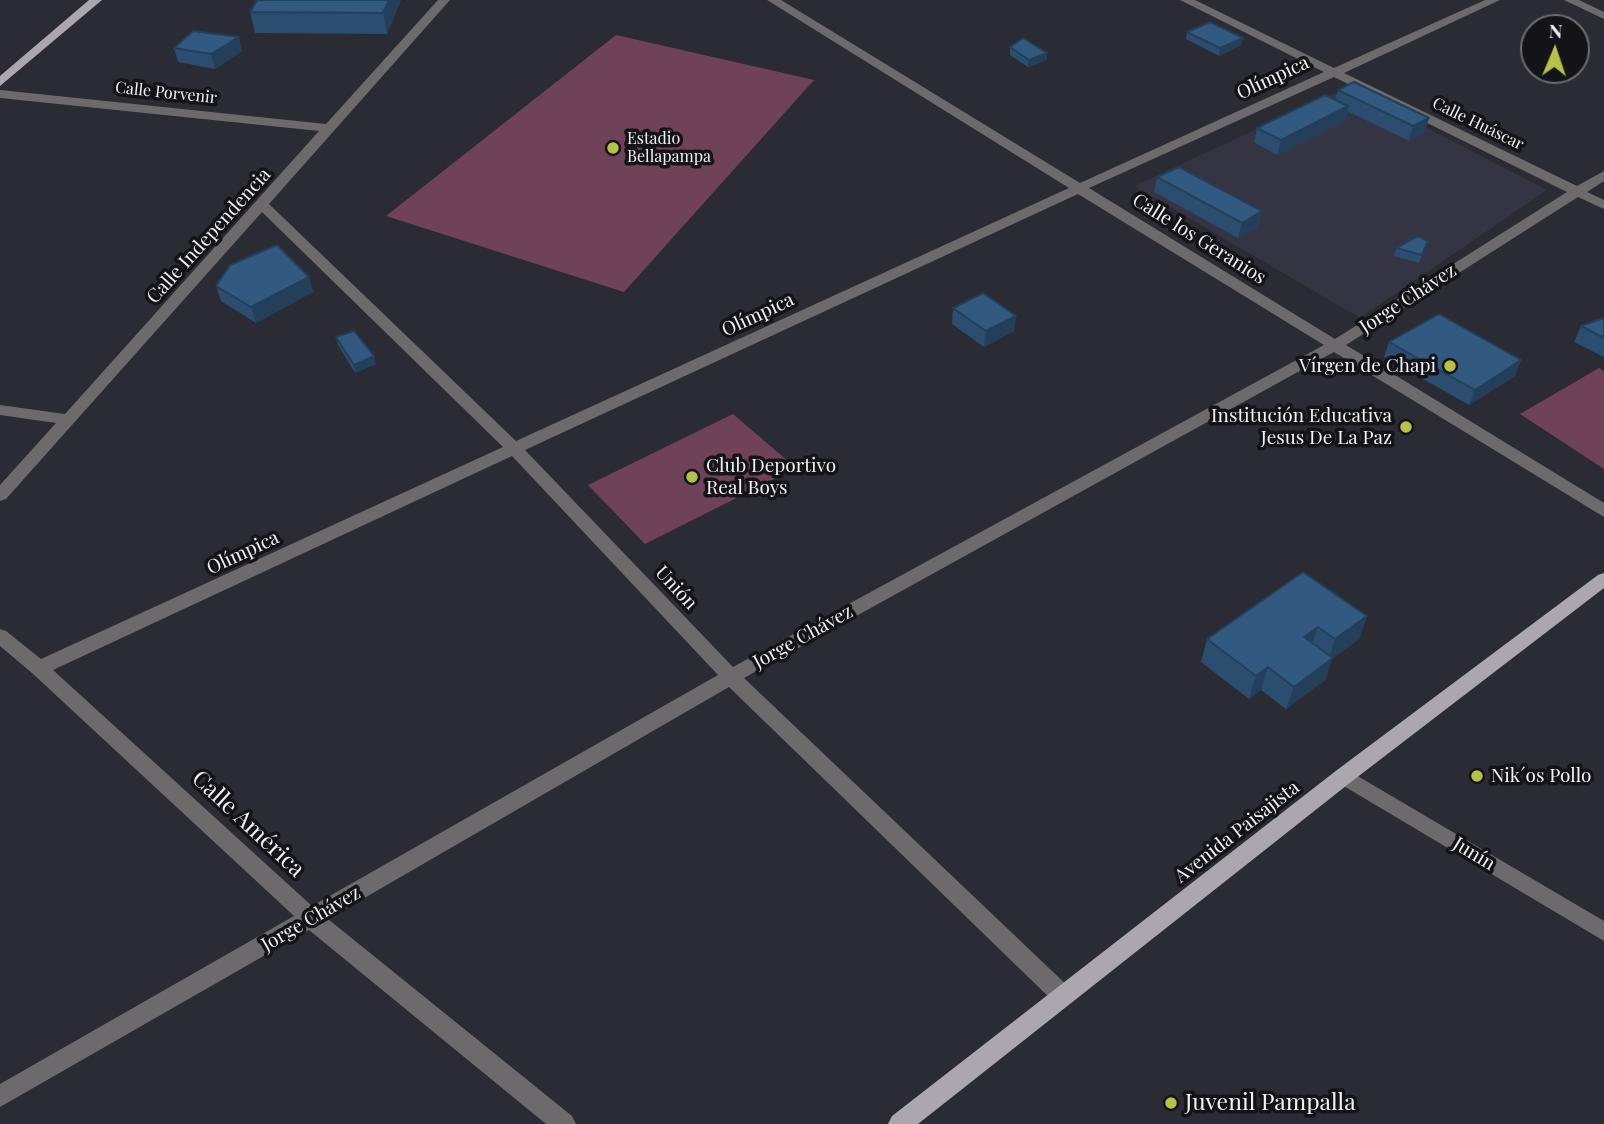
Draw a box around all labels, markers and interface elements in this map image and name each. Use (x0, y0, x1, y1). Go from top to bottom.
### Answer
north arrow (1520, 14, 1590, 84)
text: N (1548, 17, 1563, 43)
street label: Olímpica (1233, 51, 1313, 105)
street label: Calle Porvenir (114, 78, 218, 108)
street label: Calle Huáscar (1429, 94, 1527, 154)
place label: Estadio Bellapampa (627, 129, 711, 167)
marker: Estadio Bellapampa (605, 140, 621, 156)
street label: Calle Independencia (142, 164, 276, 308)
street label: Calle los Geranios (1128, 189, 1270, 289)
street label: Jorge Chávez (1356, 259, 1460, 339)
street label: Olímpica (718, 288, 798, 342)
place label: Vírgen de Chapi (1299, 355, 1436, 377)
marker: Vírgen de Chapi (1442, 358, 1458, 374)
place label: Institución Educativa Jesus De La Paz (1211, 405, 1392, 449)
marker: Institución Educativa Jesus De La Paz (1398, 419, 1414, 435)
place label: Club Deportivo Real Boys (706, 455, 836, 499)
marker: Club Deportivo Real Boys (684, 469, 700, 485)
street label: Olímpica (203, 526, 283, 580)
street label: Unión (650, 561, 702, 615)
street label: Jorge Chávez (749, 600, 857, 674)
street label: Calle América (186, 765, 310, 883)
place label: Nik´os Pollo (1491, 765, 1591, 787)
marker: Nik´os Pollo (1469, 768, 1485, 784)
street label: Avenida Paisajista (1170, 776, 1304, 888)
street label: Junín (1449, 833, 1499, 875)
street label: Jorge Chávez (258, 882, 364, 956)
place label: Juvenil Pampalla (1185, 1089, 1356, 1117)
marker: Juvenil Pampalla (1163, 1095, 1179, 1111)

